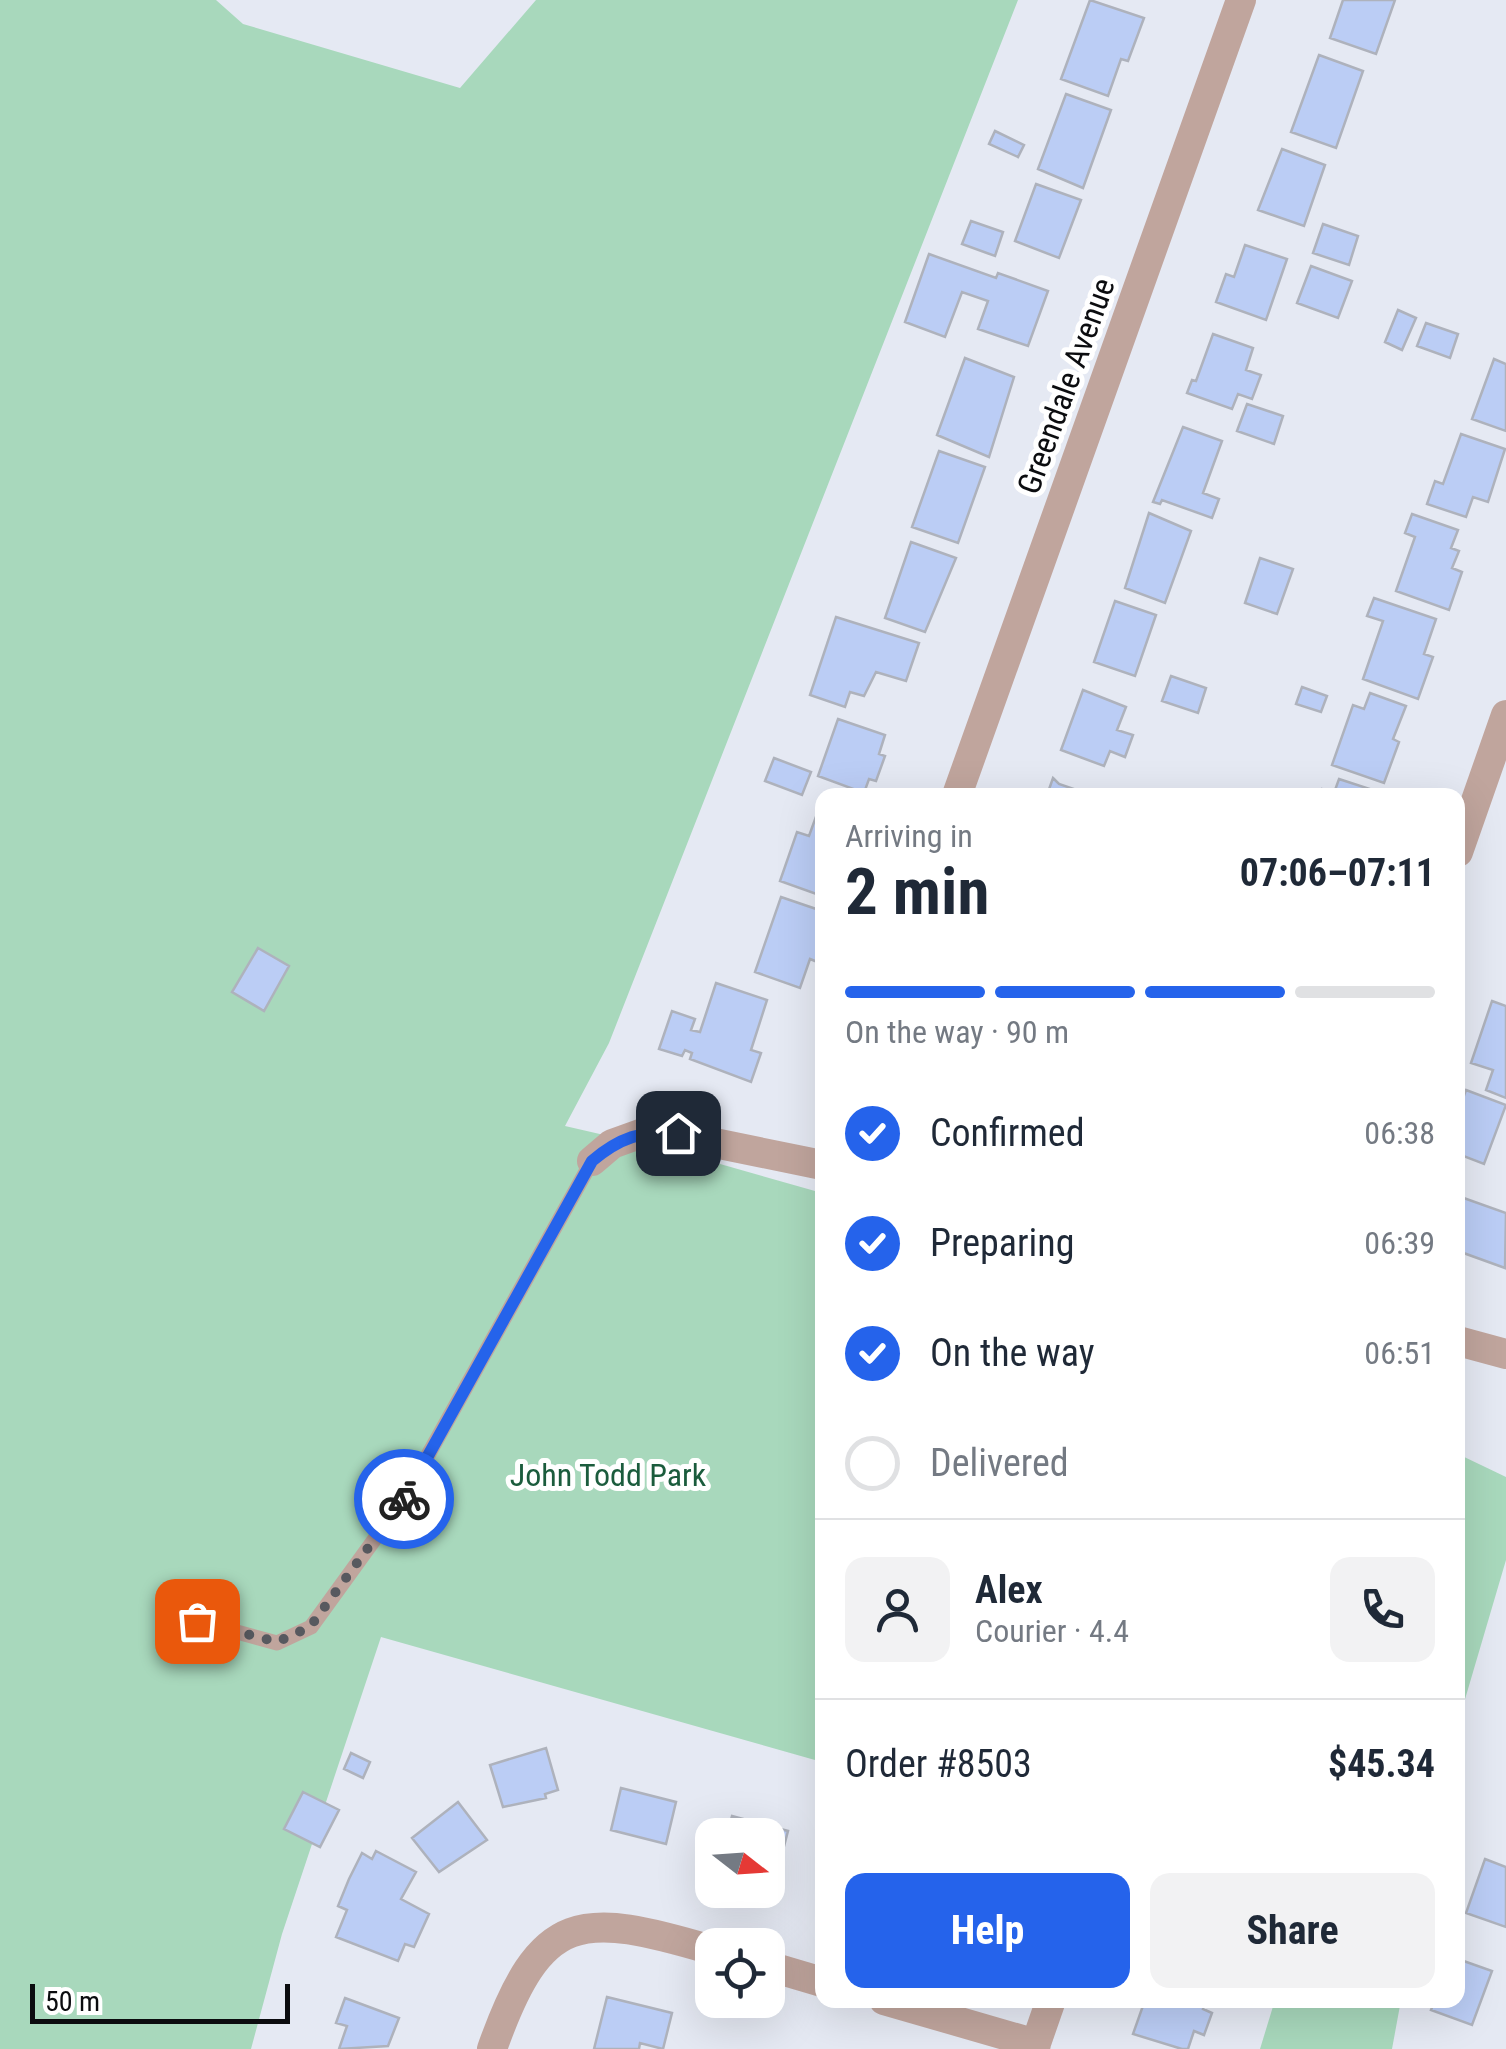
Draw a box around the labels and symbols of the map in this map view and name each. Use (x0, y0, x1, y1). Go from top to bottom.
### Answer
street label: Greendale Avenue (1009, 273, 1123, 499)
pin (636, 1091, 721, 1176)
courier (354, 1449, 454, 1549)
park label: John Todd Park (510, 1456, 707, 1494)
pin (155, 1579, 240, 1664)
north arrow (695, 1818, 785, 1908)
scale bar (30, 1979, 290, 2024)

